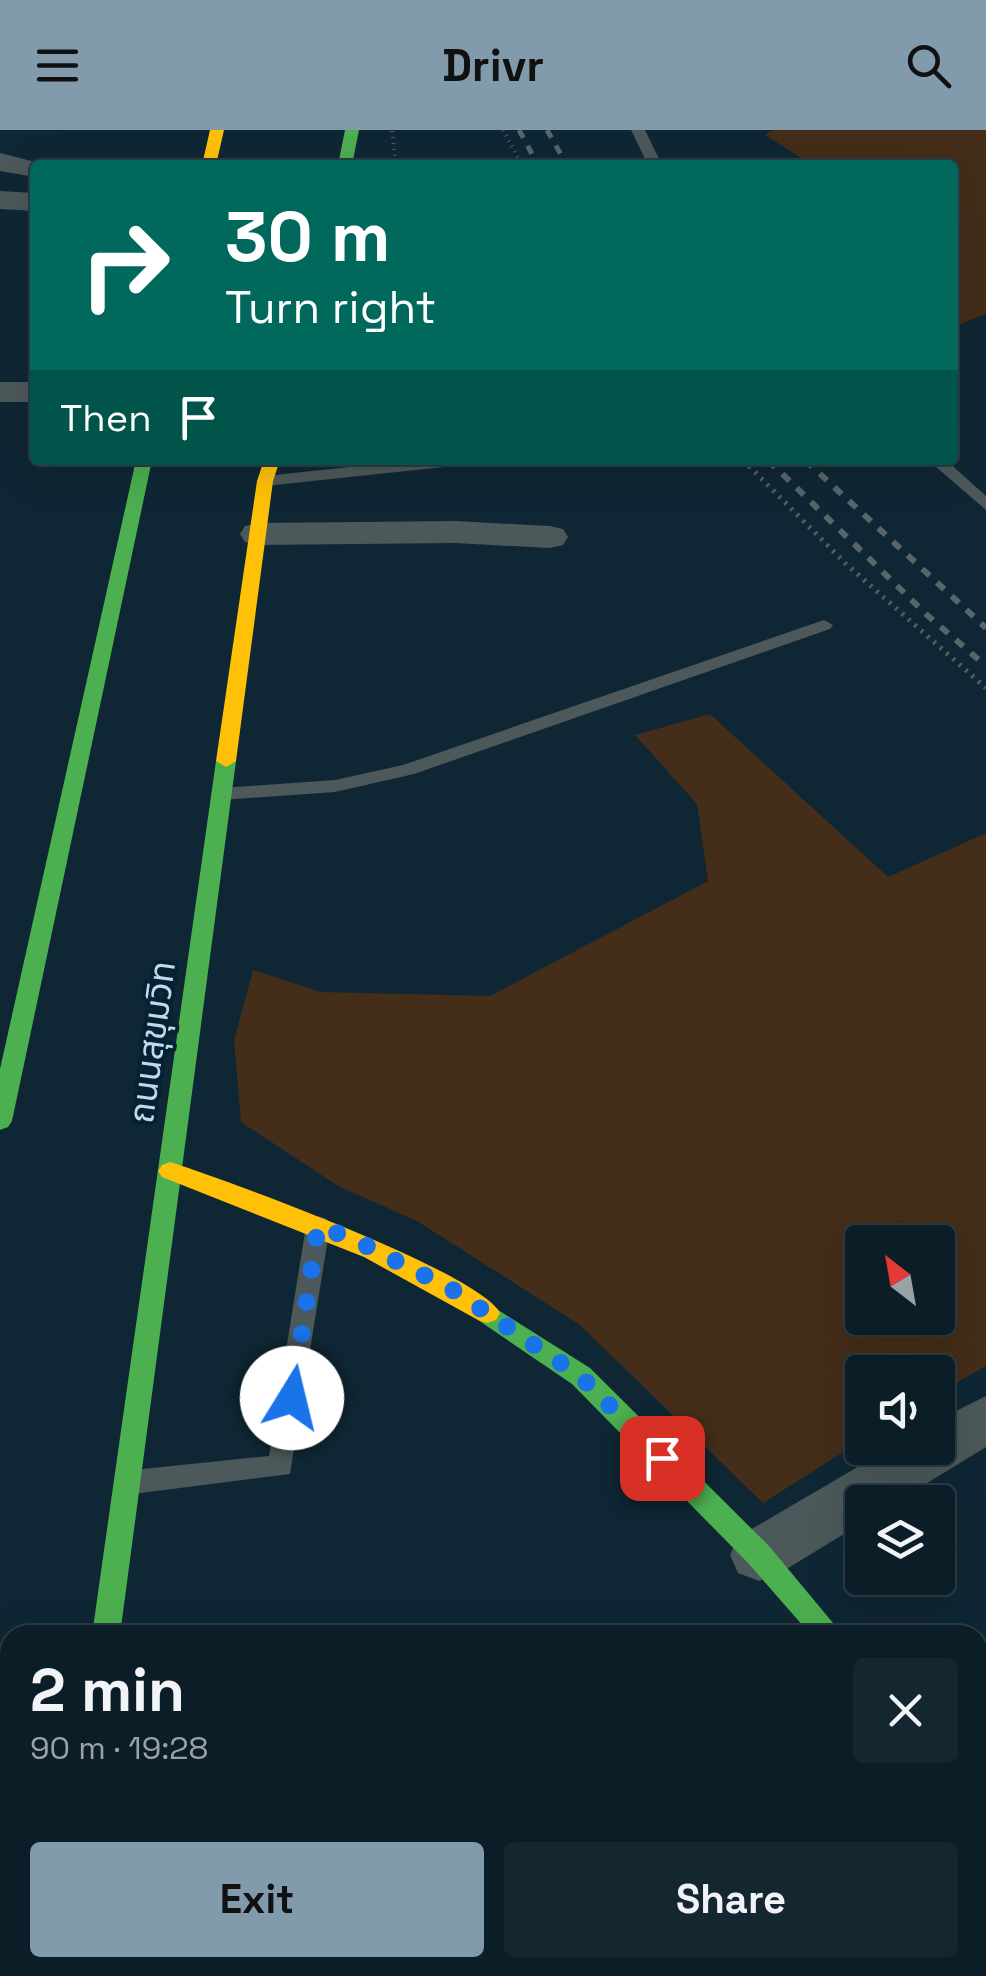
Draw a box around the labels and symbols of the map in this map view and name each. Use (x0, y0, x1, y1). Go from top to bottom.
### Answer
street label: ถนนสุขุมวิท (119, 958, 185, 1126)
north arrow (845, 1225, 955, 1335)
position arrow (240, 1346, 344, 1450)
pin (620, 1416, 705, 1501)

